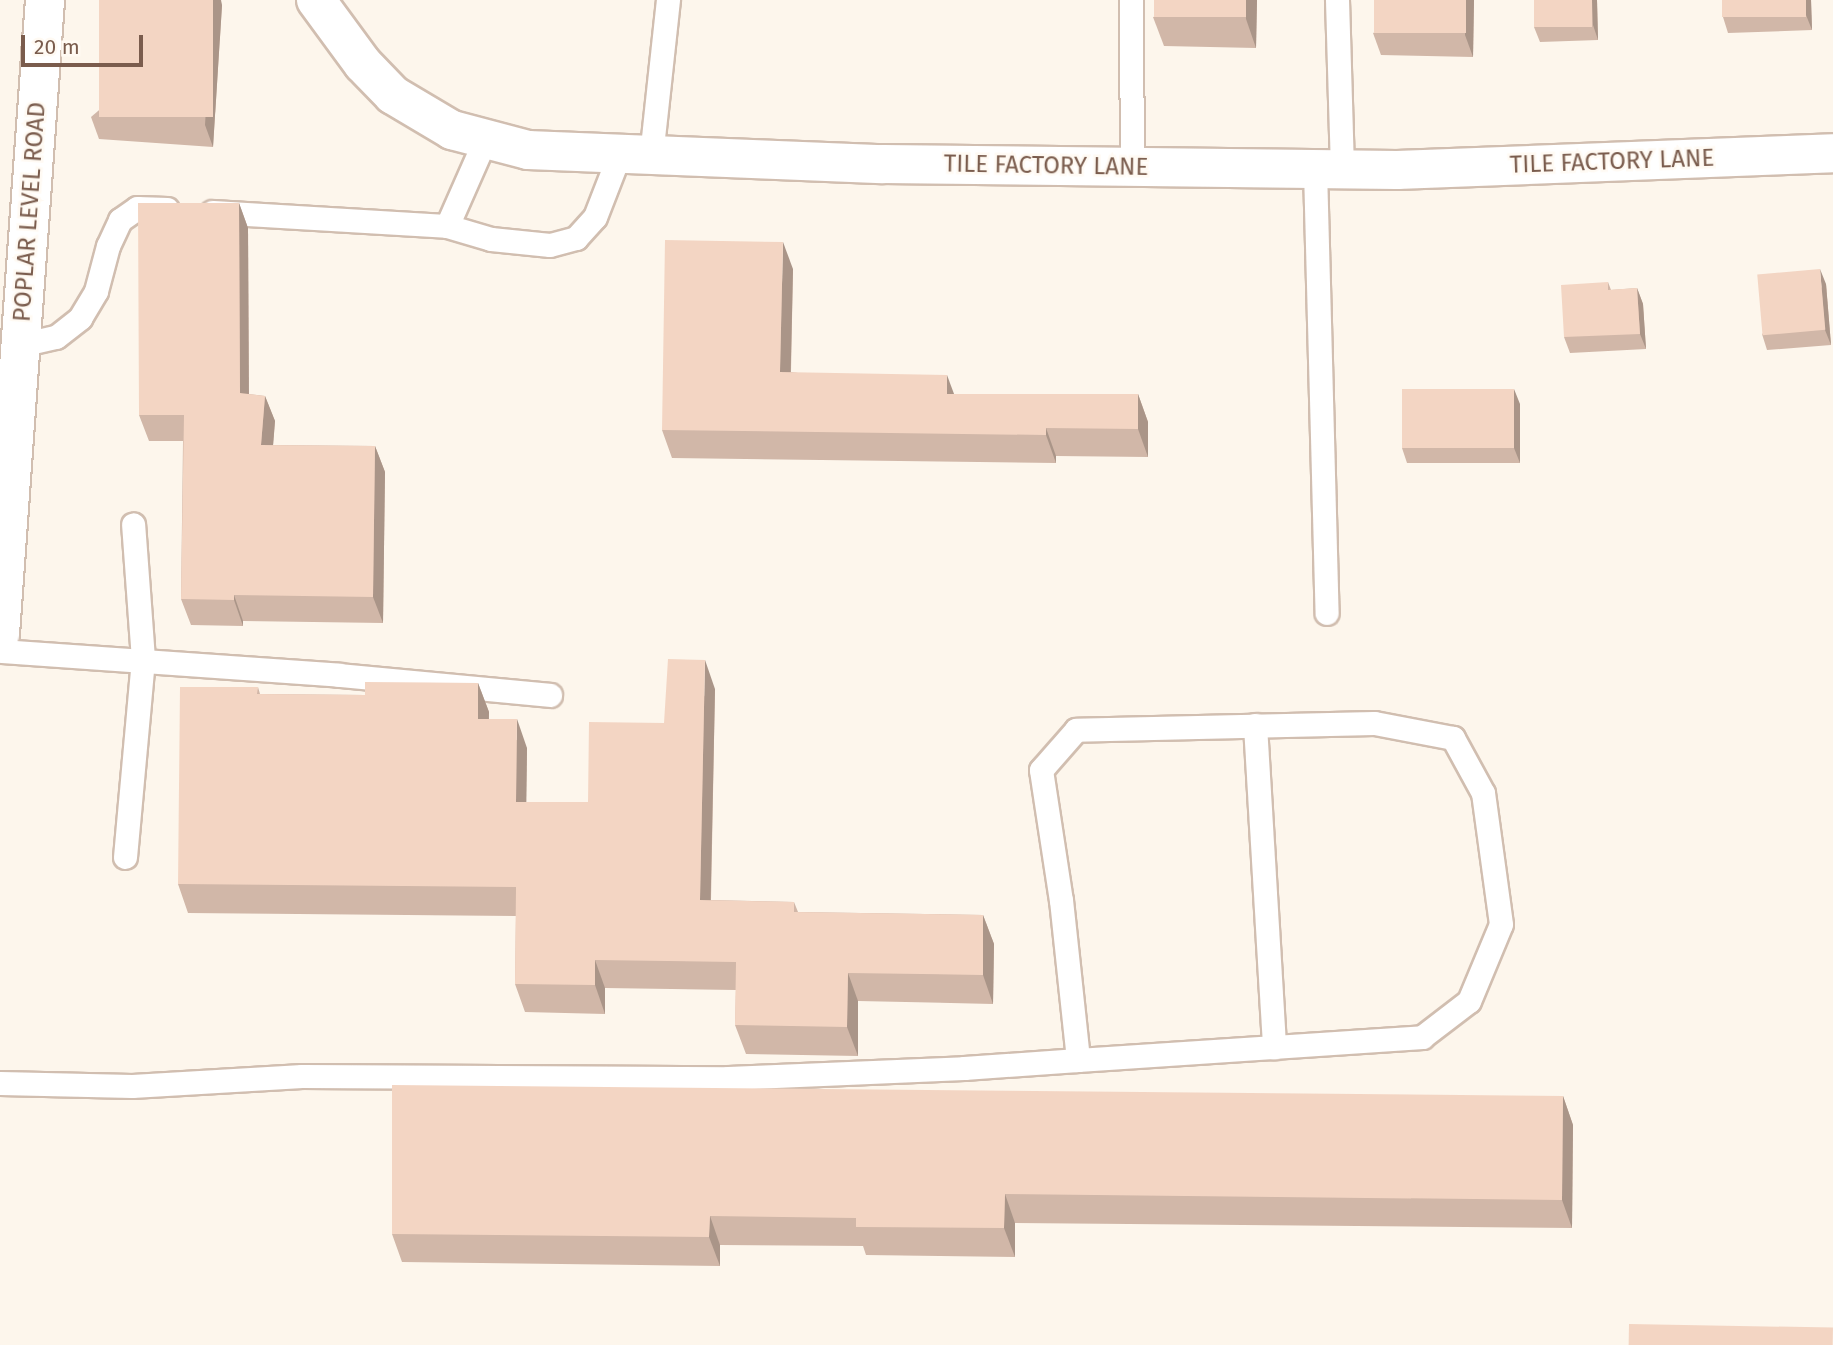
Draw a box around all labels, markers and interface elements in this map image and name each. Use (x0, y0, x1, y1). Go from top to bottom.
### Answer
scale bar (24, 21, 147, 65)
text: 20 m (34, 34, 80, 60)
street label: POPLAR LEVEL ROAD (8, 101, 52, 323)
street label: TILE FACTORY LANE (1509, 144, 1715, 180)
street label: TILE FACTORY LANE (944, 150, 1148, 182)

